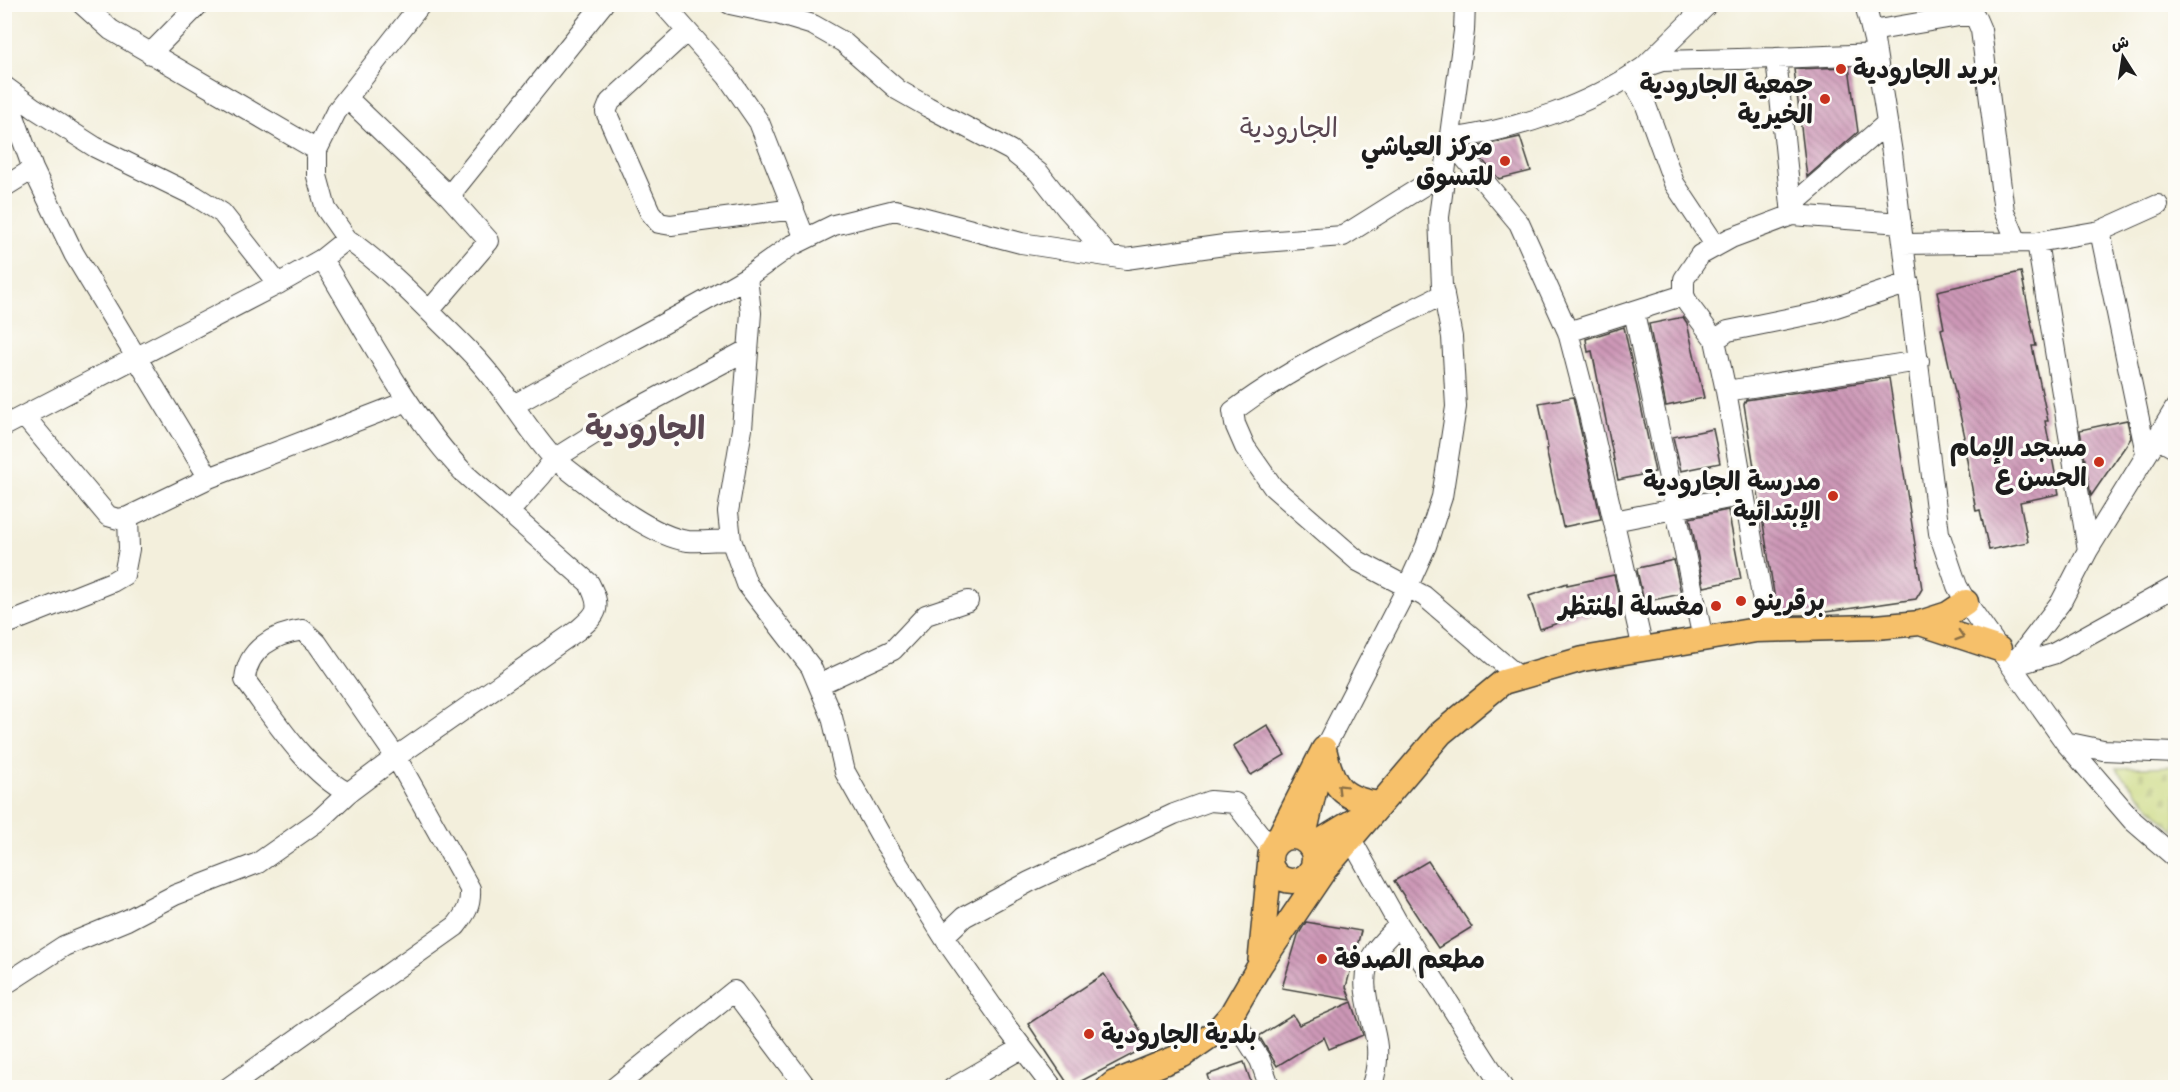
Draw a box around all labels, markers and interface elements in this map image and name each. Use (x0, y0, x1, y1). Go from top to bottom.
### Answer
north arrow (2093, 27, 2153, 87)
text: ش (2109, 32, 2131, 55)
place label: بريد الجارودية (1853, 53, 1998, 87)
marker: بريد الجارودية (1834, 62, 1848, 76)
place label: جمعية الجارودية الخيرية (1639, 68, 1813, 131)
marker: جمعية الجارودية الخيرية (1818, 92, 1832, 106)
district label: الجارودية (1240, 111, 1338, 145)
place label: مركز العياشي للتسوق (1361, 130, 1493, 193)
marker: مركز العياشي للتسوق (1498, 154, 1512, 168)
district label: الجارودية (585, 408, 705, 449)
place label: مسجد الإمام الحسن ع (1950, 431, 2087, 495)
marker: مسجد الإمام الحسن ع (2092, 455, 2106, 469)
place label: مدرسة الجارودية الإبتدائية (1643, 465, 1821, 529)
marker: مدرسة الجارودية الإبتدائية (1826, 489, 1840, 503)
place label: برقرينو (1751, 585, 1825, 618)
place label: مغسلة المنتظر (1557, 590, 1704, 623)
marker: برقرينو (1734, 594, 1748, 608)
marker: مغسلة المنتظر (1709, 599, 1723, 613)
one-way arrow (1954, 629, 1965, 641)
one-way arrow (1337, 784, 1348, 794)
place label: مطعم الصدفة (1334, 943, 1485, 979)
marker: مطعم الصدفة (1315, 952, 1329, 966)
place label: بلدية الجارودية (1101, 1018, 1257, 1052)
marker: بلدية الجارودية (1082, 1027, 1096, 1041)

